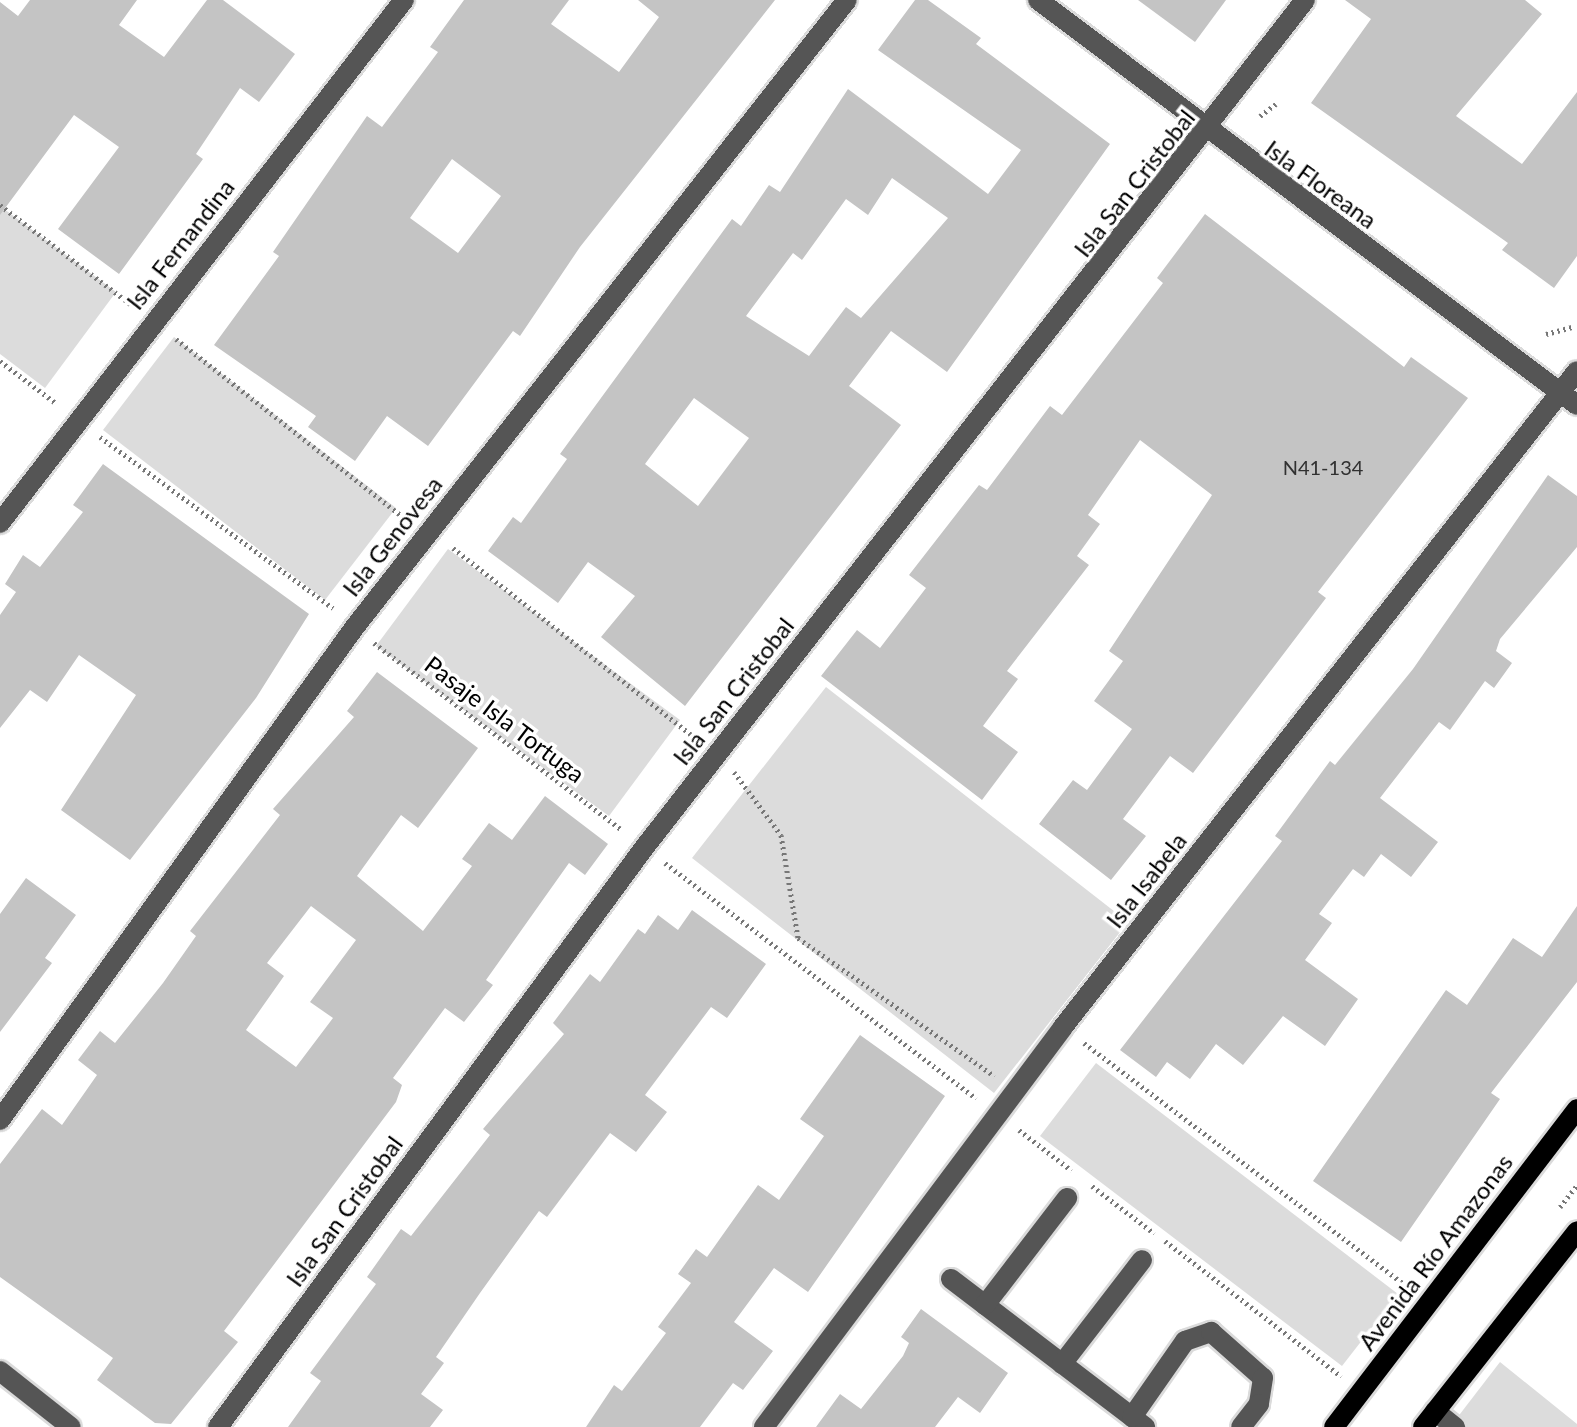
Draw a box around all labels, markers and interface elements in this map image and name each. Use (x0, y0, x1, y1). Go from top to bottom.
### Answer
street label: Isla San Cristobal (1068, 104, 1200, 262)
street label: Isla Floreana (1259, 134, 1383, 234)
street label: Isla Fernandina (120, 173, 240, 315)
house number: N41-134 (1283, 455, 1363, 479)
street label: Isla Genovesa (336, 470, 448, 602)
street label: Isla San Cristobal (667, 612, 799, 770)
street label: Pasaje Isla Tortuga (419, 649, 591, 789)
street label: Isla Isabela (1100, 827, 1192, 933)
street label: Isla San Cristobal (280, 1130, 408, 1292)
street label: Avenida Río Amazonas (1352, 1148, 1518, 1356)

